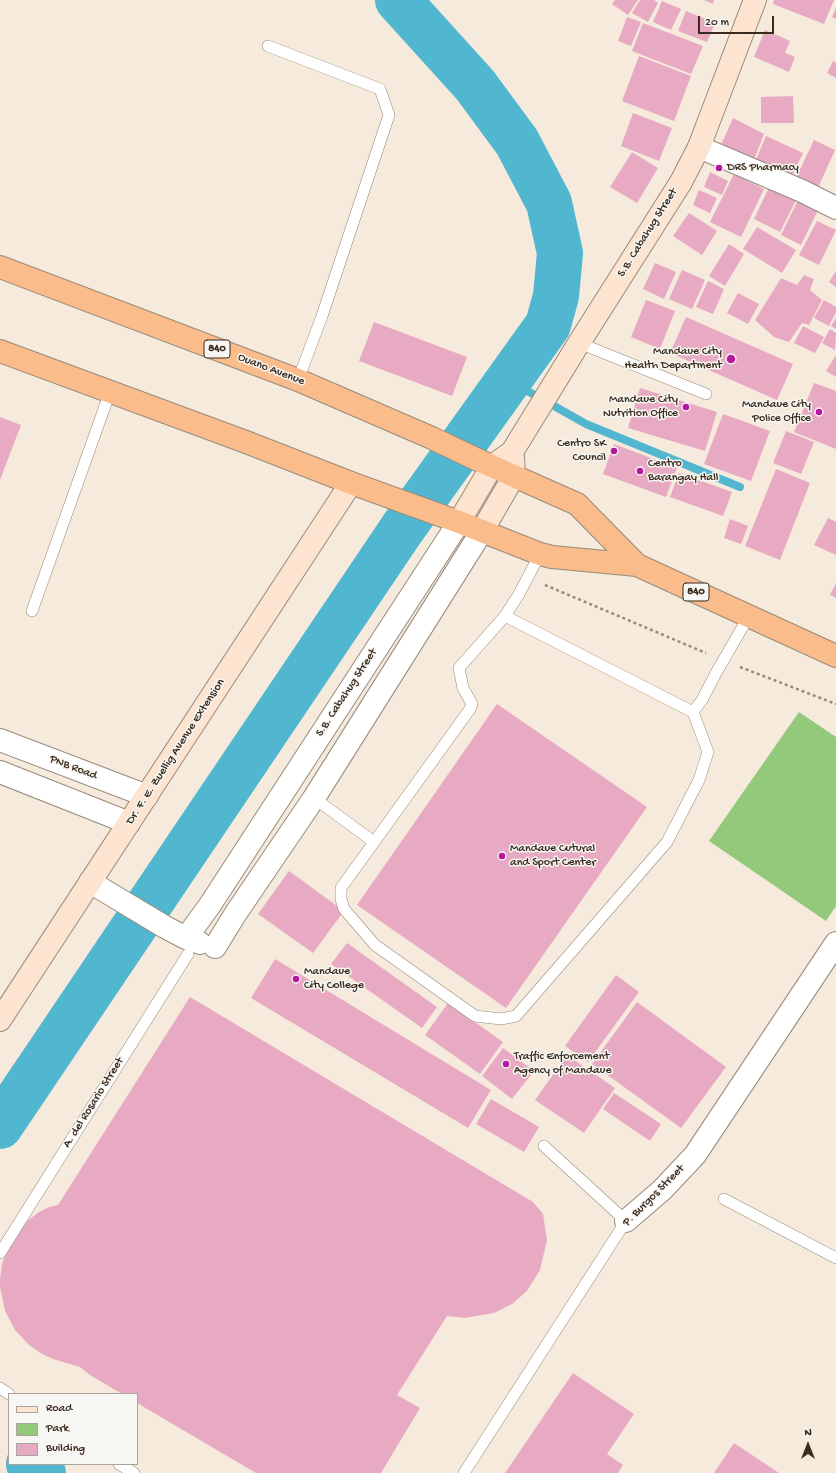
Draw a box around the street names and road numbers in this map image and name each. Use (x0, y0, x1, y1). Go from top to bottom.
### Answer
street label: S.B. Cabahug Street (615, 186, 681, 280)
road number: 840 (204, 340, 230, 358)
street label: Ouano Avenue (236, 351, 306, 389)
road number: 840 (683, 583, 709, 601)
street label: S.B. Cabahug Street (313, 646, 381, 740)
street label: Dr. F. E. Zuellig Avenue Extension (123, 676, 229, 828)
street label: PNB Road (47, 752, 99, 784)
street label: A. del Rosario Street (60, 1055, 128, 1151)
street label: P. Burgos Street (620, 1162, 688, 1230)

